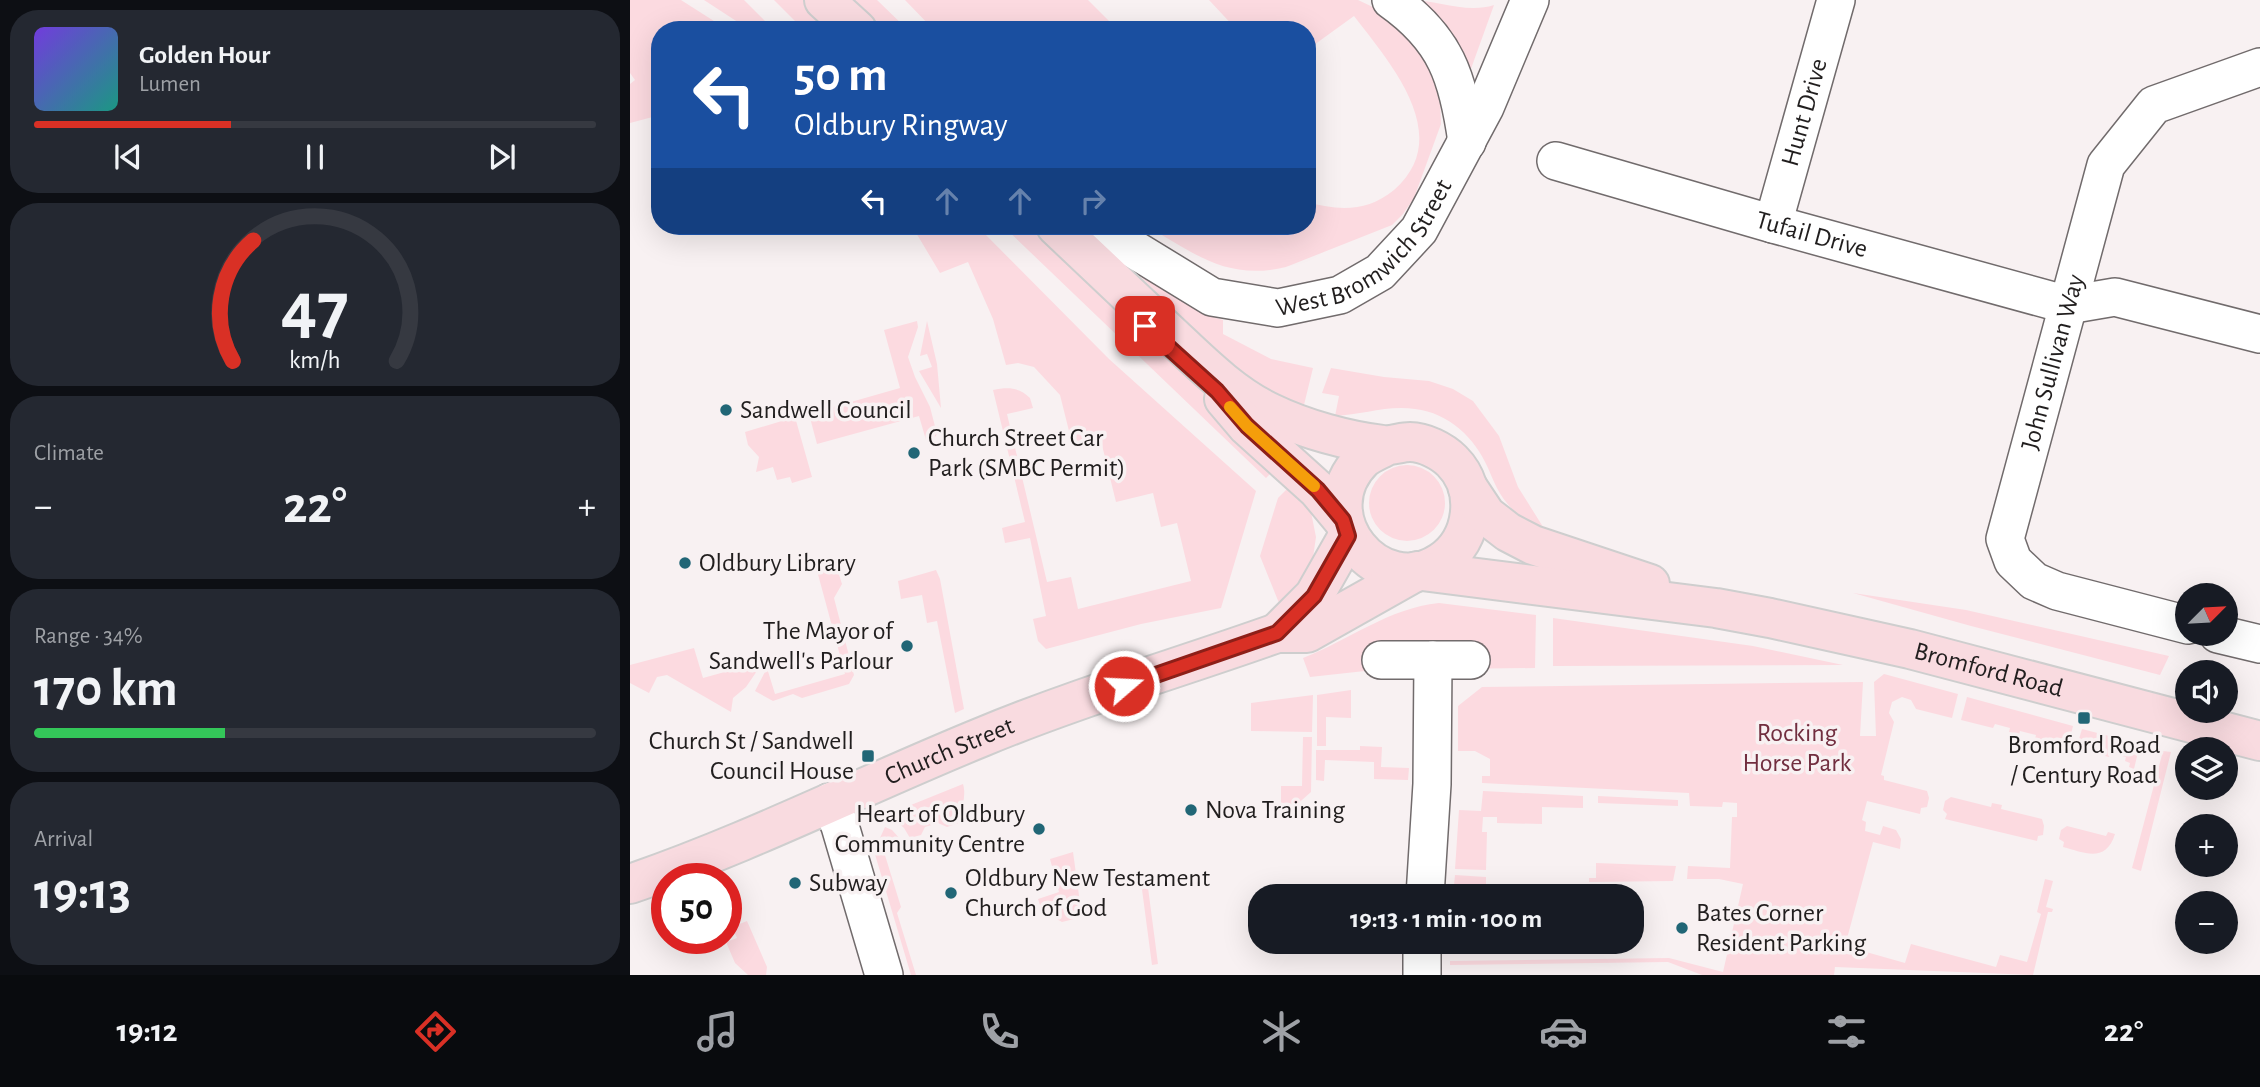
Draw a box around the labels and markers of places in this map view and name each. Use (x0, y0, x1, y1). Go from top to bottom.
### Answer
pin (1115, 296, 1175, 356)
place label: Sandwell Council (740, 397, 912, 423)
marker: Sandwell Council (718, 402, 734, 418)
place label: Church Street Car Park (SMBC Permit) (928, 425, 1125, 481)
marker: Church Street Car Park (SMBC Permit) (906, 445, 922, 461)
place label: Oldbury Library (699, 550, 856, 576)
marker: Oldbury Library (677, 555, 693, 571)
place label: The Mayor of Sandwell's Parlour (709, 618, 895, 674)
marker: The Mayor of Sandwell's Parlour (899, 638, 915, 654)
marker: Bromford Road / Century Road (2076, 710, 2092, 726)
place label: Church St / Sandwell Council House (649, 728, 854, 784)
place label: Bromford Road / Century Road (2008, 732, 2160, 788)
marker: Church St / Sandwell Council House (860, 748, 876, 764)
place label: Nova Training (1205, 797, 1345, 823)
place label: Heart of Oldbury Community Centre (835, 801, 1025, 857)
marker: Nova Training (1183, 802, 1199, 818)
marker: Heart of Oldbury Community Centre (1031, 821, 1047, 837)
place label: Oldbury New Testament Church of God (965, 865, 1210, 921)
place label: Subway (809, 870, 887, 896)
marker: Subway (787, 875, 803, 891)
marker: Oldbury New Testament Church of God (943, 885, 959, 901)
place label: Bates Corner Resident Parking (1696, 900, 1866, 956)
marker: Bates Corner Resident Parking (1674, 920, 1690, 936)

